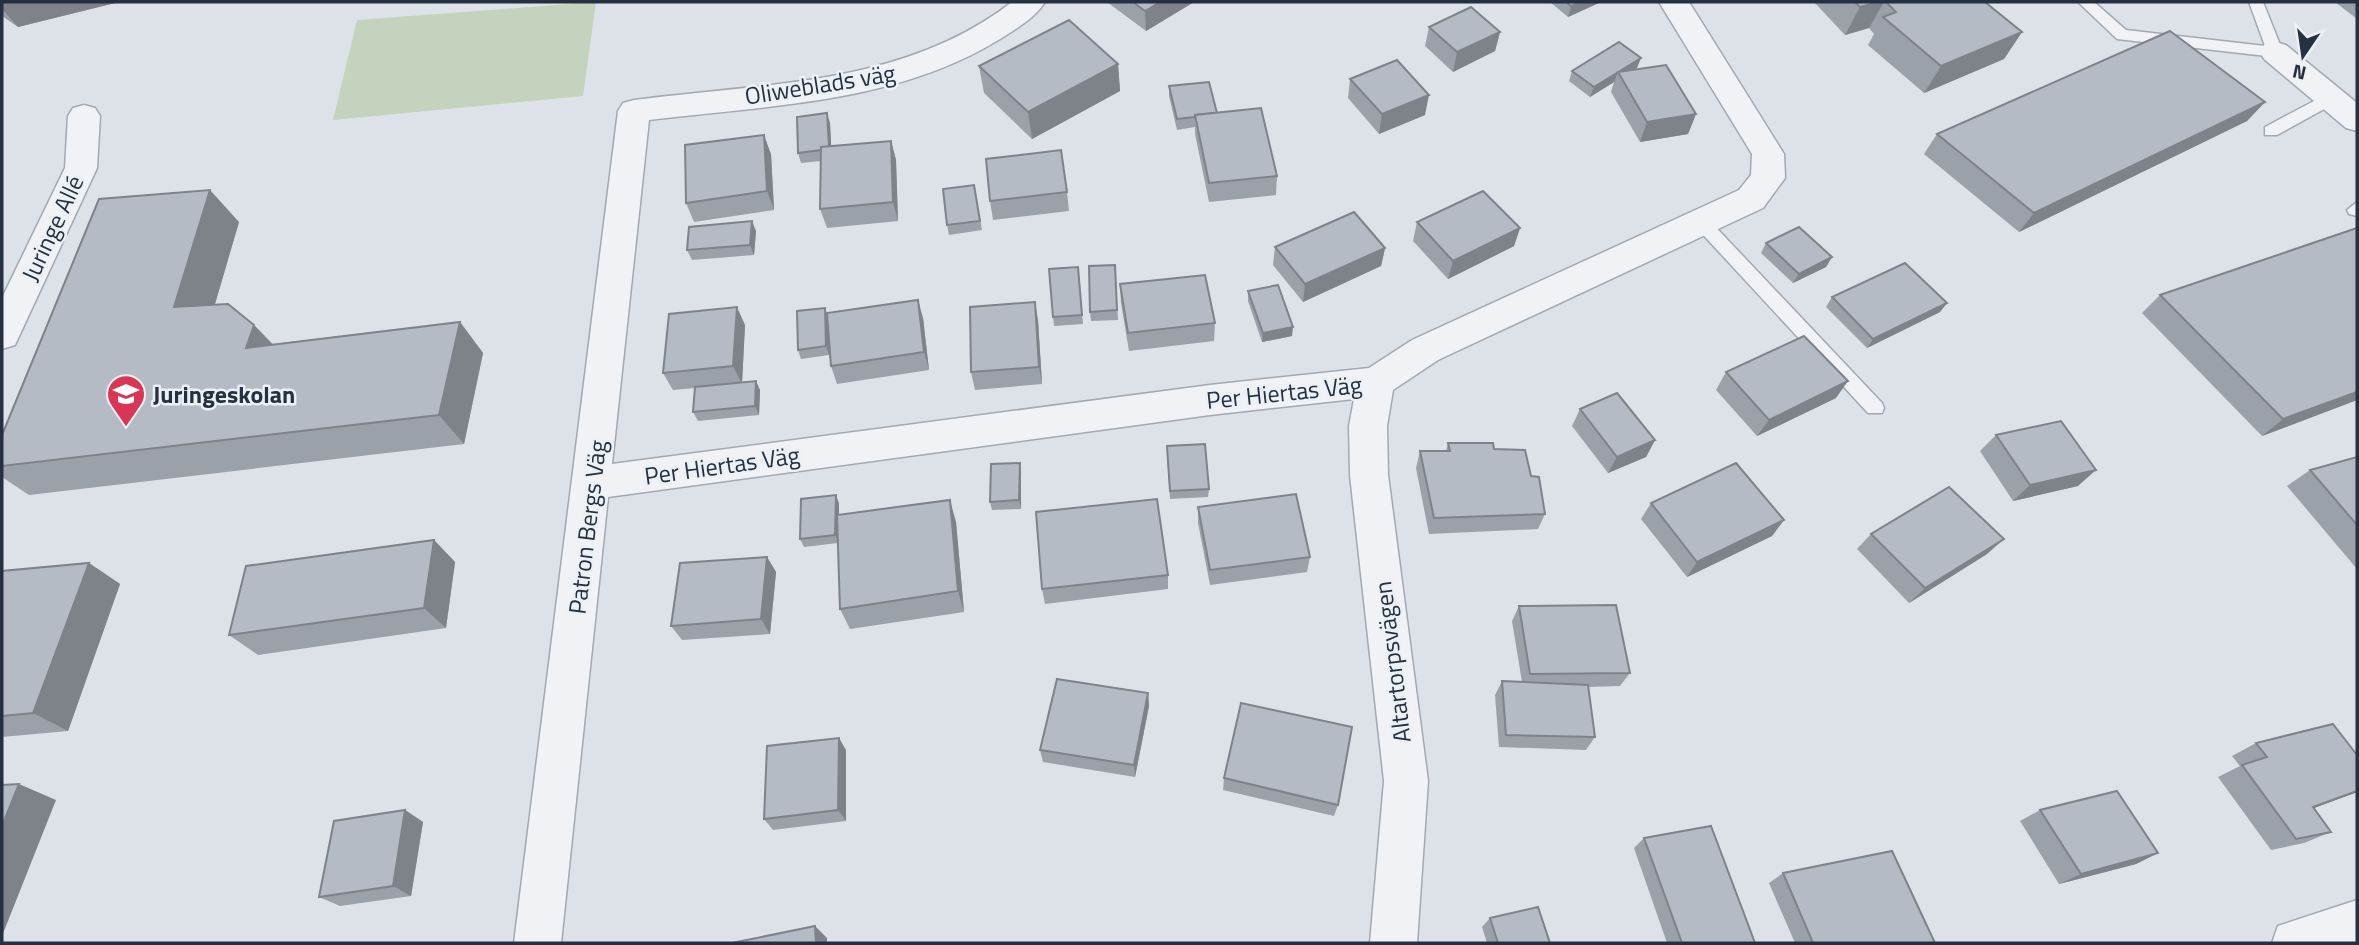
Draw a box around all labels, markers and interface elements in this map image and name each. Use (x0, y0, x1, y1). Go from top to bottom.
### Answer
north arrow (2268, 21, 2338, 91)
street label: Oliweblads väg (742, 54, 898, 114)
text: N (2289, 57, 2309, 89)
street label: Juringe Allé (12, 169, 92, 287)
street label: Per Hiertas Väg (1204, 366, 1364, 418)
school or university icon: Juringeskolan (105, 373, 147, 428)
place label: Juringeskolan (153, 376, 295, 412)
street label: Per Hiertas Väg (642, 436, 802, 494)
street label: Patron Bergs Väg (558, 438, 616, 616)
street label: Altartorpsvägen (1364, 579, 1420, 745)

